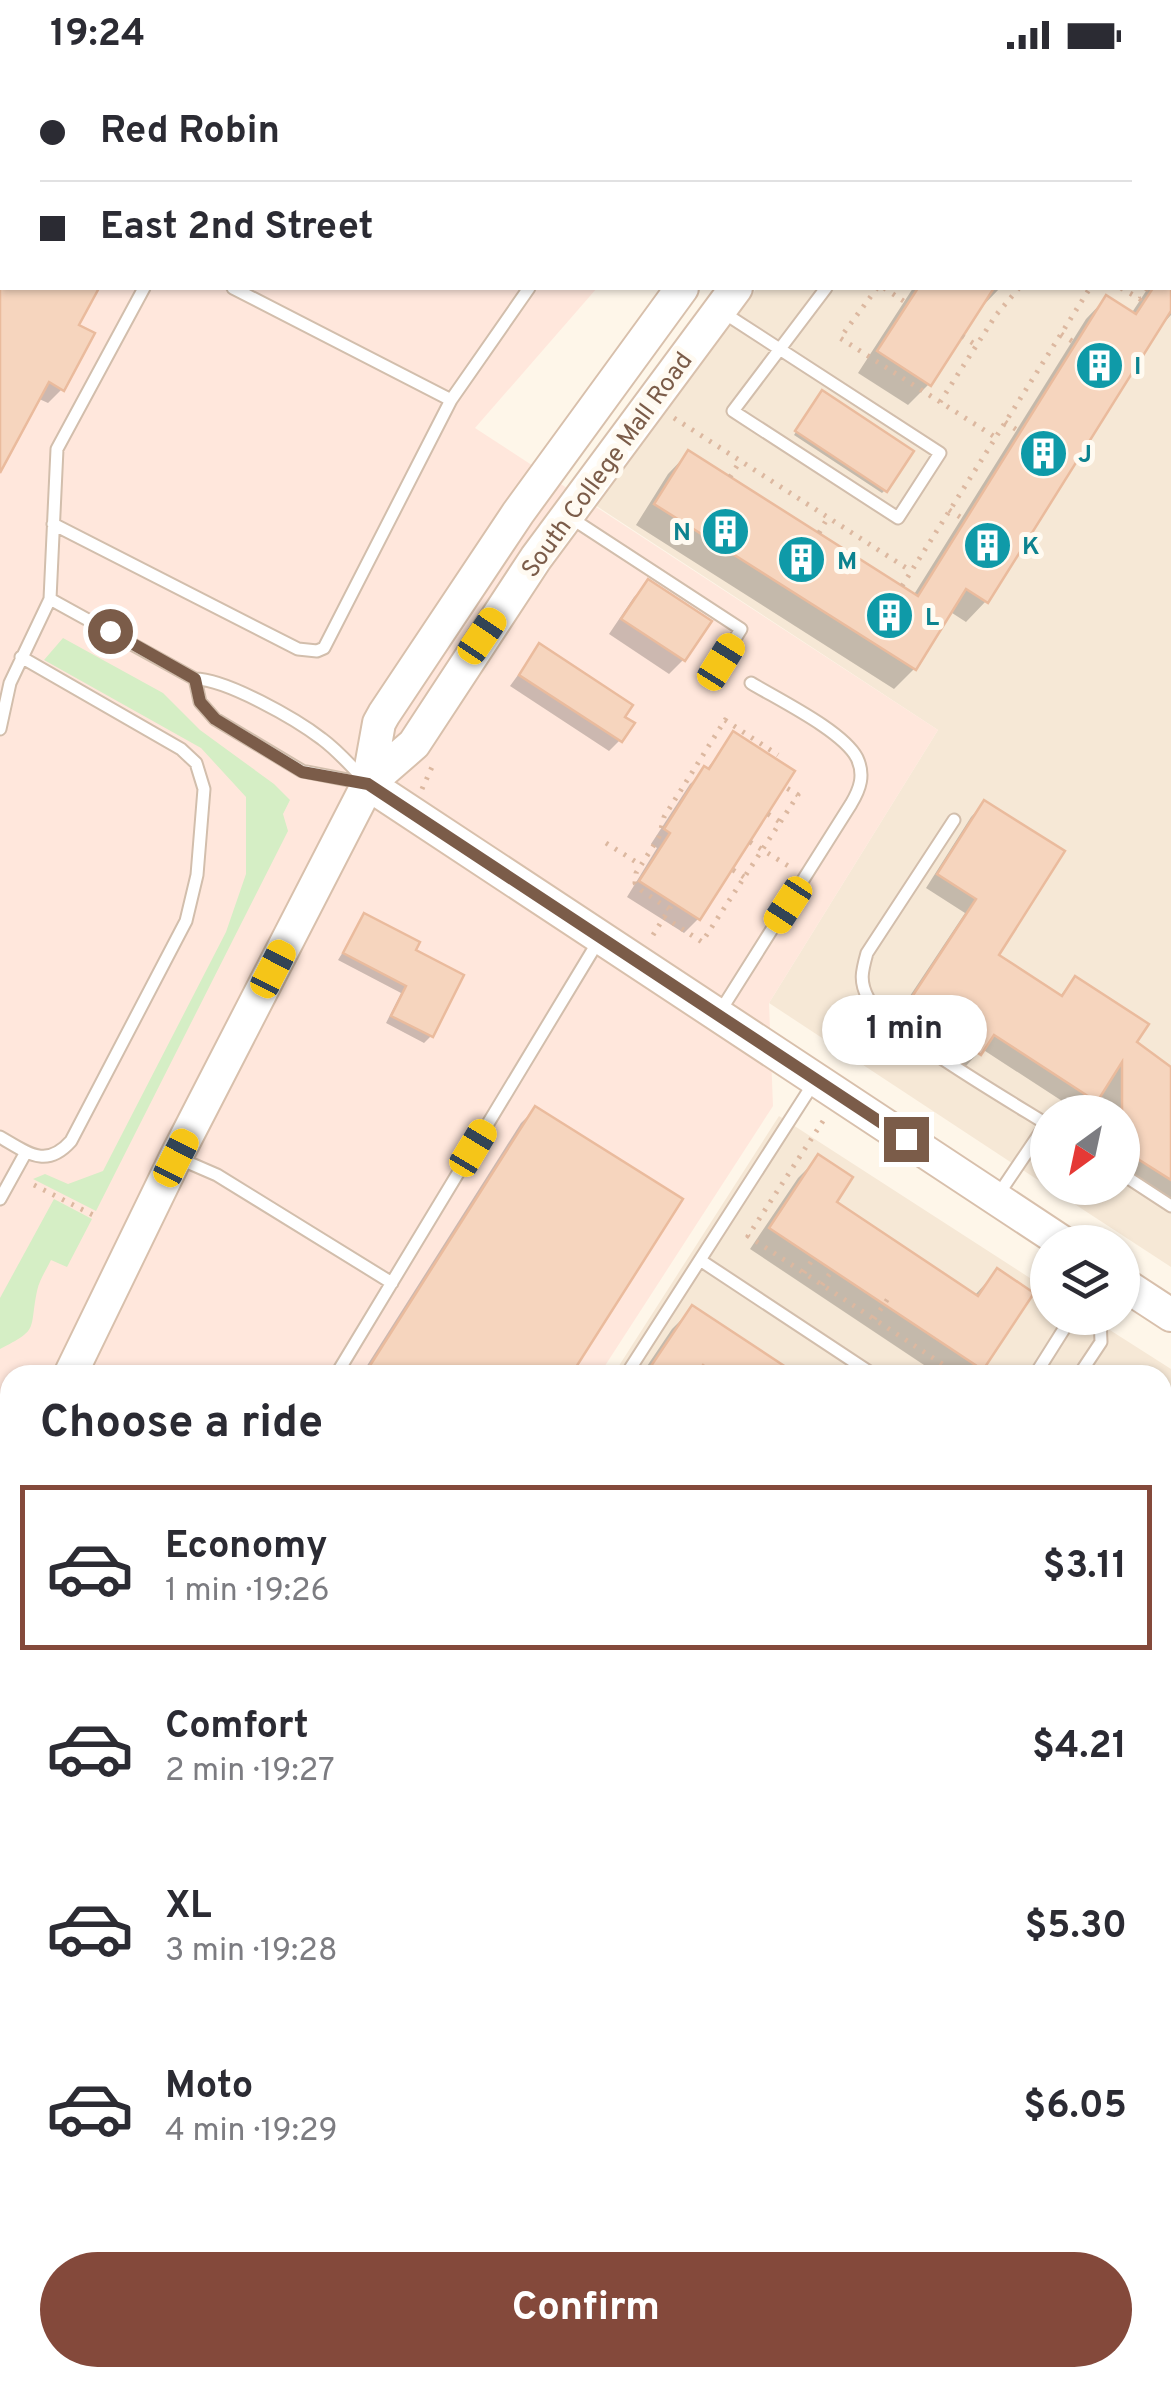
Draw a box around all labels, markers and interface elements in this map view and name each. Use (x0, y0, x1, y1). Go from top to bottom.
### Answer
text: 19:24 (50, 11, 145, 60)
text: Red Robin (100, 108, 280, 157)
text: East 2nd Street (100, 204, 374, 253)
building icon: I (1073, 339, 1125, 391)
street label: South College Mall Road (516, 347, 701, 585)
place label: I (1134, 352, 1141, 384)
building icon: J (1017, 427, 1069, 479)
place label: J (1078, 440, 1092, 472)
building icon: N (700, 505, 752, 557)
place label: N (673, 518, 691, 550)
building icon: K (961, 519, 1013, 571)
place label: K (1022, 532, 1040, 564)
building icon: M (776, 534, 828, 586)
place label: M (837, 547, 857, 579)
building icon: L (864, 590, 916, 642)
car (453, 603, 511, 669)
place label: L (925, 603, 939, 635)
route start (88, 609, 133, 654)
car (692, 629, 750, 695)
car (759, 872, 817, 938)
car (246, 935, 300, 1003)
callout: 1 min (824, 994, 988, 1064)
text: 1 min (866, 1010, 943, 1050)
north arrow (1030, 1095, 1140, 1205)
map controls (1030, 1095, 1140, 1335)
car (445, 1115, 501, 1181)
route end (884, 1117, 929, 1162)
car (149, 1124, 203, 1192)
button: layers (1030, 1225, 1140, 1335)
text: Choose a ride (40, 1396, 323, 1453)
icon: car (45, 1523, 135, 1613)
text: Economy (165, 1523, 327, 1572)
text: $3.11 (1043, 1543, 1127, 1592)
text: 1 min · 19:26 (165, 1572, 330, 1612)
icon: car (45, 1703, 135, 1793)
text: Comfort (165, 1703, 309, 1752)
text: $4.21 (1032, 1723, 1127, 1772)
text: 2 min · 19:27 (165, 1752, 335, 1792)
icon: car (45, 1883, 135, 1973)
text: XL (165, 1883, 212, 1932)
text: $5.30 (1024, 1903, 1127, 1952)
text: 3 min · 19:28 (165, 1932, 337, 1972)
icon: car (45, 2063, 135, 2153)
text: Moto (165, 2063, 253, 2112)
text: $6.05 (1023, 2083, 1127, 2132)
text: 4 min · 19:29 (165, 2112, 338, 2152)
button: Confirm (40, 2252, 1132, 2367)

